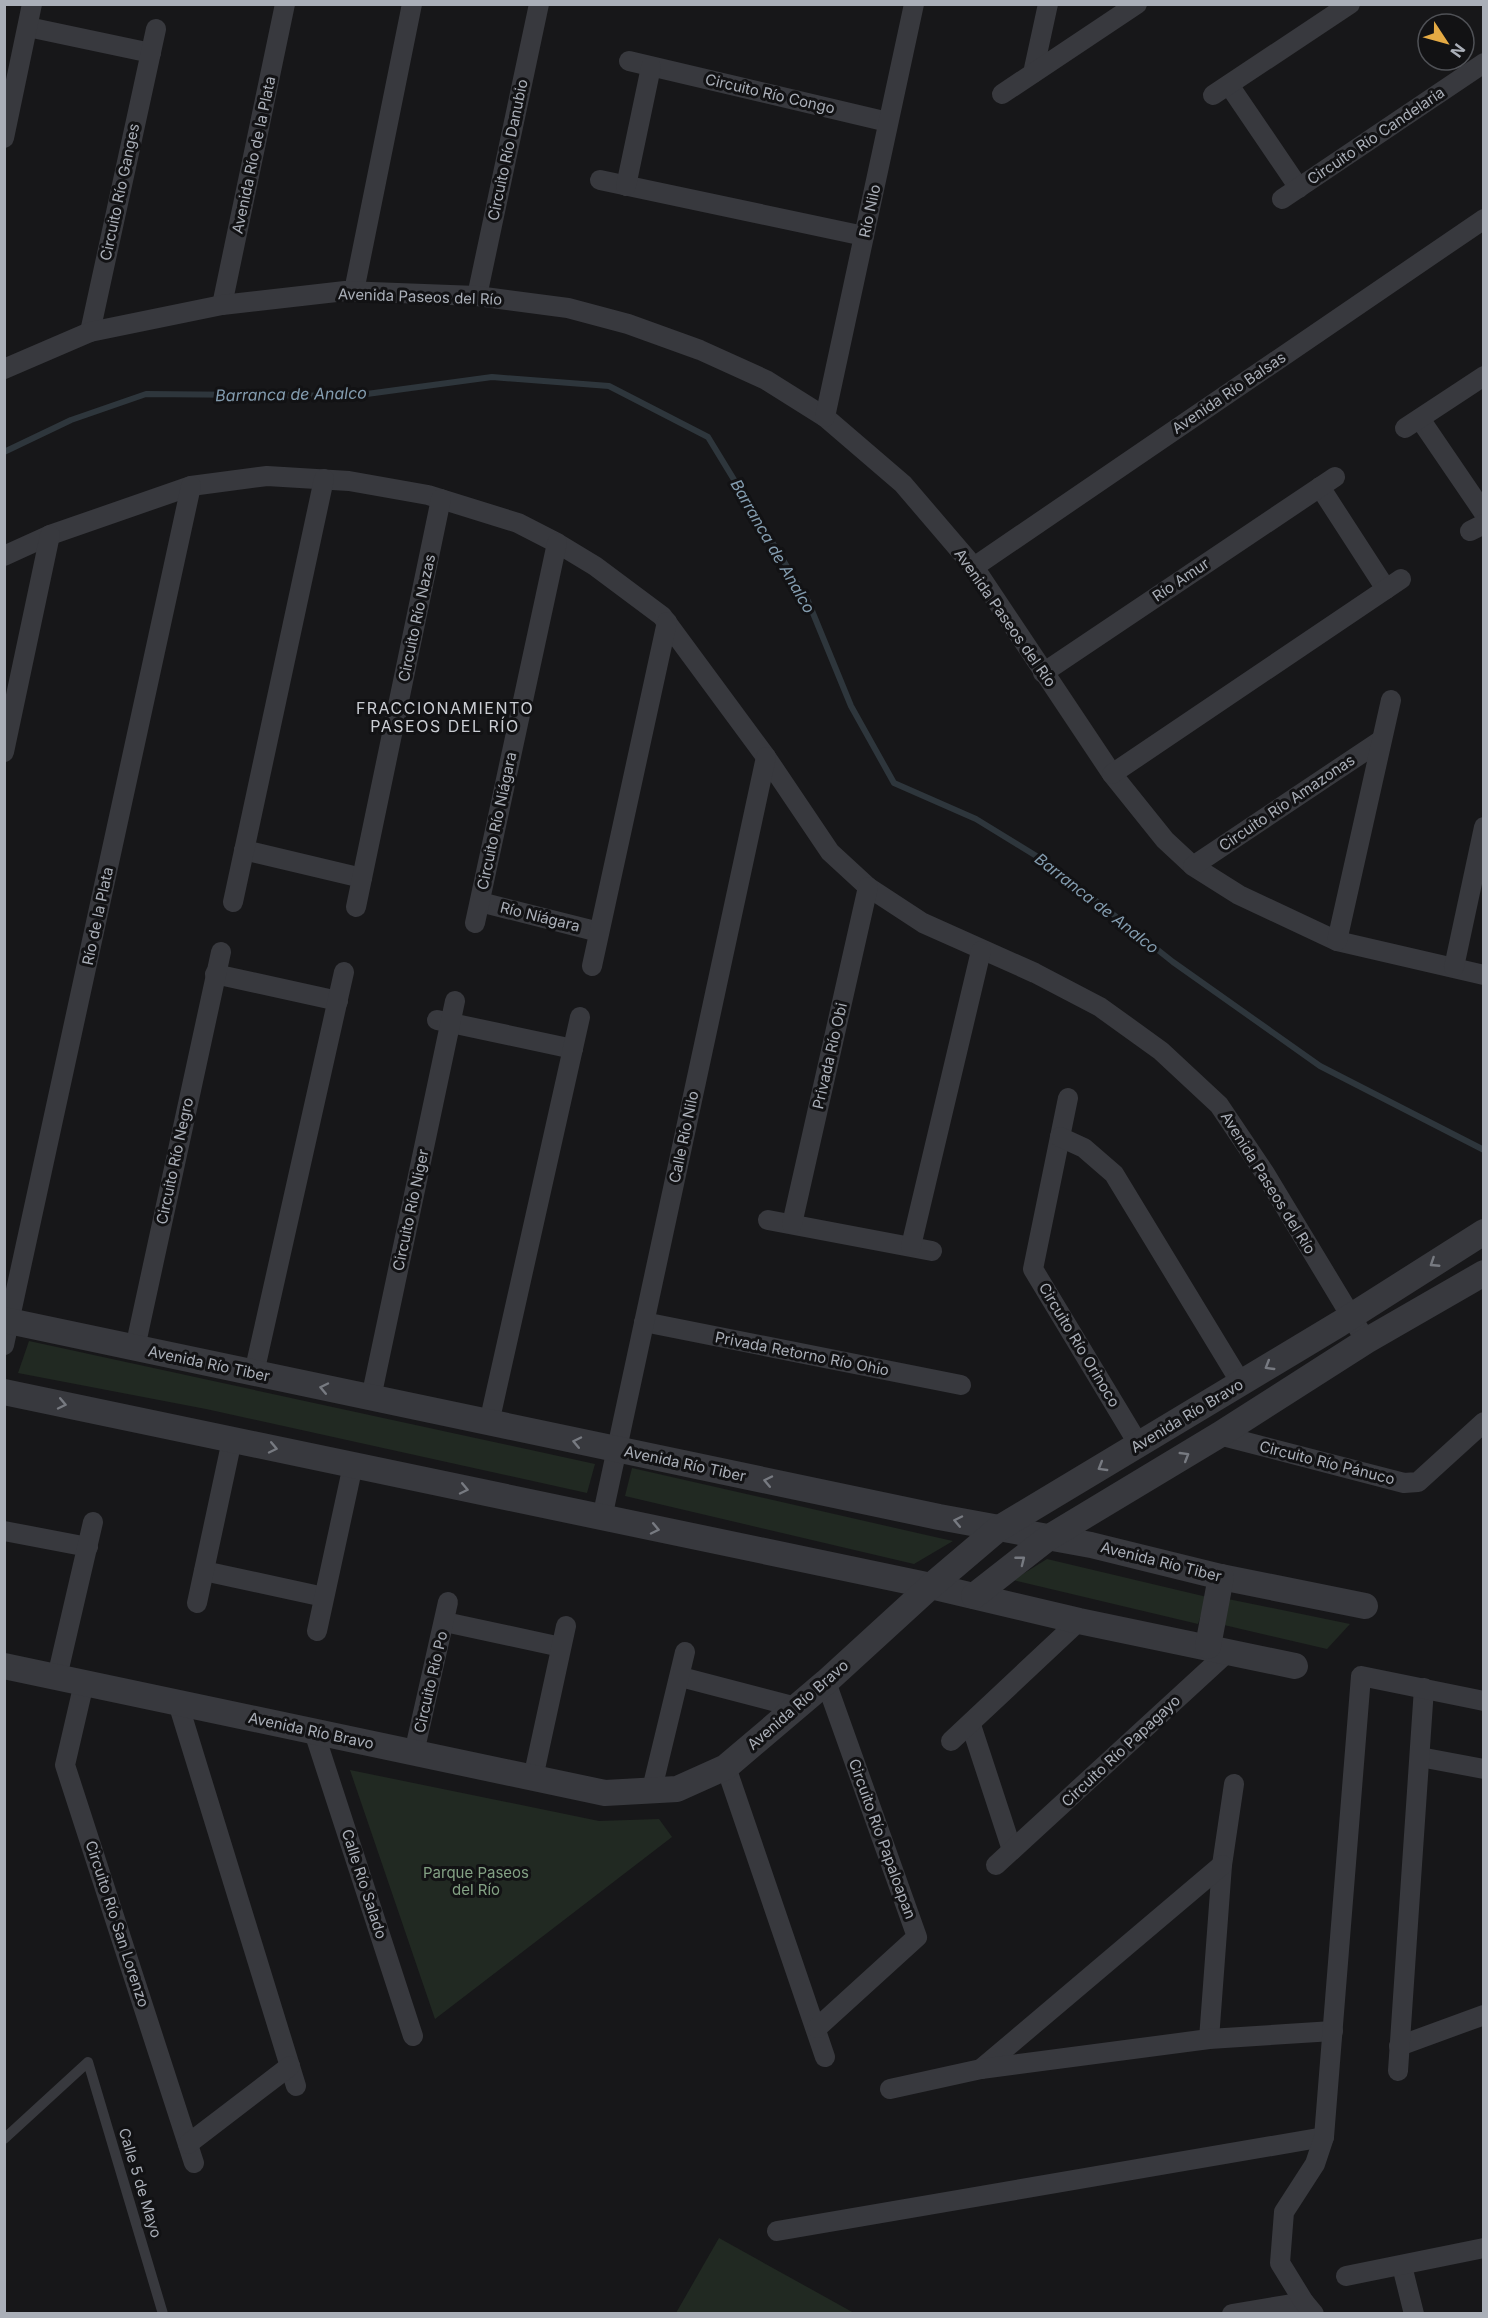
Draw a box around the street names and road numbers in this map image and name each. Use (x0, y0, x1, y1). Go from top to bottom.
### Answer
street label: Circuito Río Congo (703, 69, 837, 118)
street label: Avenida Río de la Plata (228, 74, 279, 235)
street label: Circuito Río Danubio (483, 77, 532, 222)
street label: Circuito Río Candelaria (1303, 82, 1448, 189)
street label: Circuito Río Ganges (96, 121, 143, 262)
street label: Río Nilo (855, 182, 884, 239)
street label: Avenida Paseos del Río (338, 284, 503, 309)
street label: Avenida Río Balsas (1168, 347, 1289, 438)
street label: Avenida Paseos del Río (950, 545, 1060, 690)
street label: Circuito Río Nazas (394, 552, 439, 683)
street label: Río Amur (1149, 553, 1213, 605)
street label: Circuito Río Niágara (473, 750, 520, 892)
street label: Circuito Río Amazonas (1215, 750, 1358, 855)
street label: Río de la Plata (78, 865, 117, 967)
street label: Río Niágara (498, 897, 582, 936)
street label: Privada Río Obi (808, 1001, 851, 1111)
street label: Calle Río Nilo (664, 1089, 703, 1185)
street label: Circuito Río Negro (152, 1096, 197, 1226)
street label: Avenida Paseos del Río (1217, 1108, 1320, 1257)
street label: Circuito Río Niger (388, 1147, 433, 1273)
street label: Circuito Río Orinoco (1035, 1279, 1124, 1410)
street label: Privada Retorno Río Ohio (713, 1327, 891, 1380)
street label: Avenida Río Tiber (147, 1341, 272, 1386)
street label: Avenida Río Bravo (1127, 1375, 1246, 1457)
street label: Circuito Río Pánuco (1257, 1437, 1397, 1489)
street label: Avenida Río Tiber (623, 1441, 748, 1486)
street label: Avenida Río Tiber (1099, 1537, 1224, 1586)
street label: Circuito Río Po (410, 1629, 451, 1735)
street label: Avenida Río Bravo (743, 1656, 852, 1754)
street label: Circuito Río Papagayo (1057, 1691, 1184, 1811)
street label: Avenida Río Bravo (247, 1708, 376, 1753)
street label: Circuito Río Papaloapan (845, 1756, 920, 1922)
street label: Calle Río Salado (338, 1827, 391, 1941)
street label: Circuito Río San Lorenzo (82, 1838, 153, 2010)
street label: Calle 5 de Mayo (115, 2126, 166, 2240)

